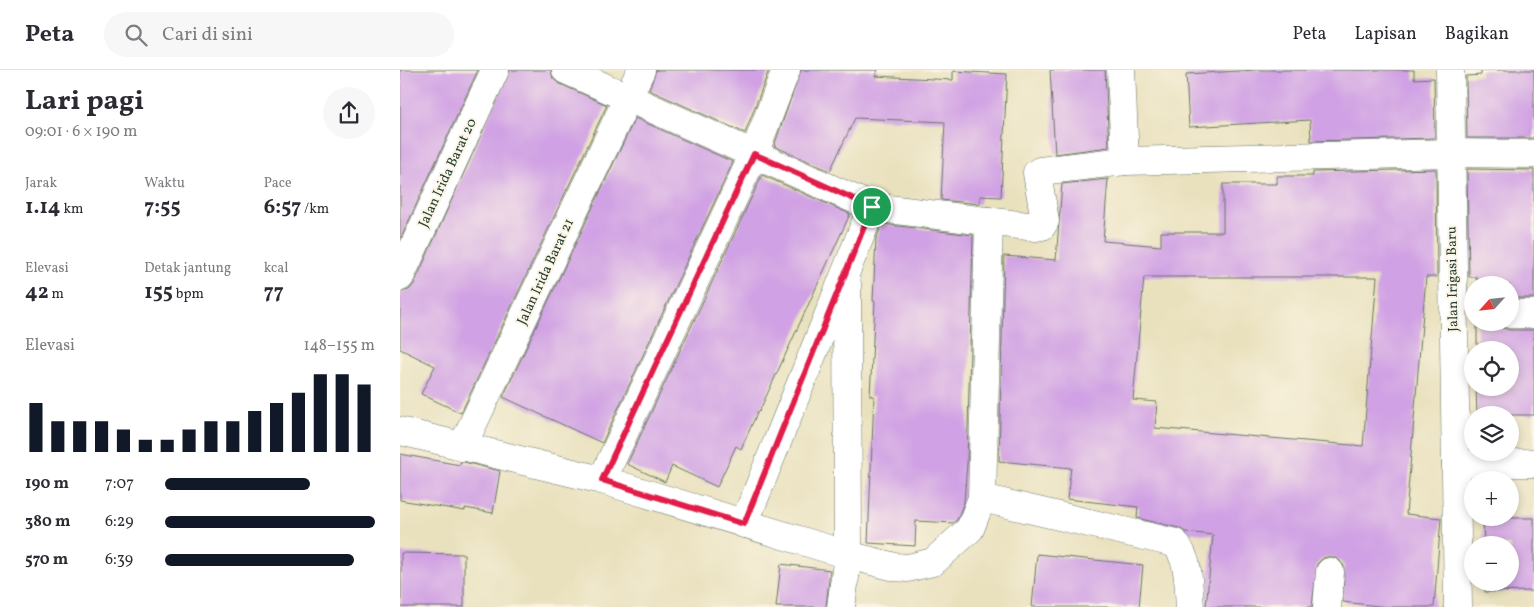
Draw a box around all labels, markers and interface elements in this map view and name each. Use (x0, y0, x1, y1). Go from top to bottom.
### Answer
search box (104, 12, 454, 57)
text: Peta (25, 18, 74, 52)
icon: search (122, 21, 150, 49)
text: Cari di sini (162, 22, 253, 48)
text: Peta (1293, 22, 1326, 47)
text: Lapisan (1354, 22, 1417, 47)
text: Bagikan (1445, 22, 1509, 47)
text: Lari pagi (25, 82, 144, 121)
button: share (323, 87, 375, 139)
street label: Jalan Irida Barat 20 (414, 115, 482, 231)
text: 09:01 · 6 × 190 m (25, 121, 137, 143)
text: Jarak (25, 174, 57, 193)
text: Waktu (144, 174, 185, 193)
text: Pace (264, 174, 292, 193)
pin (851, 186, 893, 228)
text: 1.14 (25, 193, 61, 222)
text: 7:55 (144, 193, 181, 222)
text: 6:57 (264, 193, 301, 222)
icon: arrive (858, 193, 886, 221)
text: km (61, 200, 83, 219)
text: /km (301, 200, 329, 219)
street label: Jalan Irida Barat 21 (513, 216, 579, 328)
street label: Jalan Irigasi Baru (1443, 226, 1463, 332)
text: Elevasi (25, 259, 69, 278)
text: Detak jantung (144, 259, 231, 278)
text: kcal (264, 259, 289, 278)
north arrow (1464, 276, 1519, 331)
map controls (1464, 276, 1519, 591)
text: 42 (25, 278, 49, 307)
text: 155 (144, 278, 173, 307)
text: 77 (264, 278, 284, 307)
text: m (49, 285, 64, 304)
text: bpm (173, 285, 204, 304)
text: Elevasi (25, 335, 75, 357)
text: 148–155 m (303, 335, 375, 357)
button: locate (1464, 341, 1519, 396)
button: layers (1464, 406, 1519, 461)
button: + (1464, 471, 1519, 526)
text: 190 m (25, 473, 69, 495)
text: 7:07 (105, 473, 134, 495)
text: 380 m (25, 511, 70, 533)
text: 6:29 (105, 511, 134, 533)
button: − (1464, 536, 1519, 591)
text: 570 m (25, 549, 68, 571)
text: 6:39 (105, 549, 133, 571)

